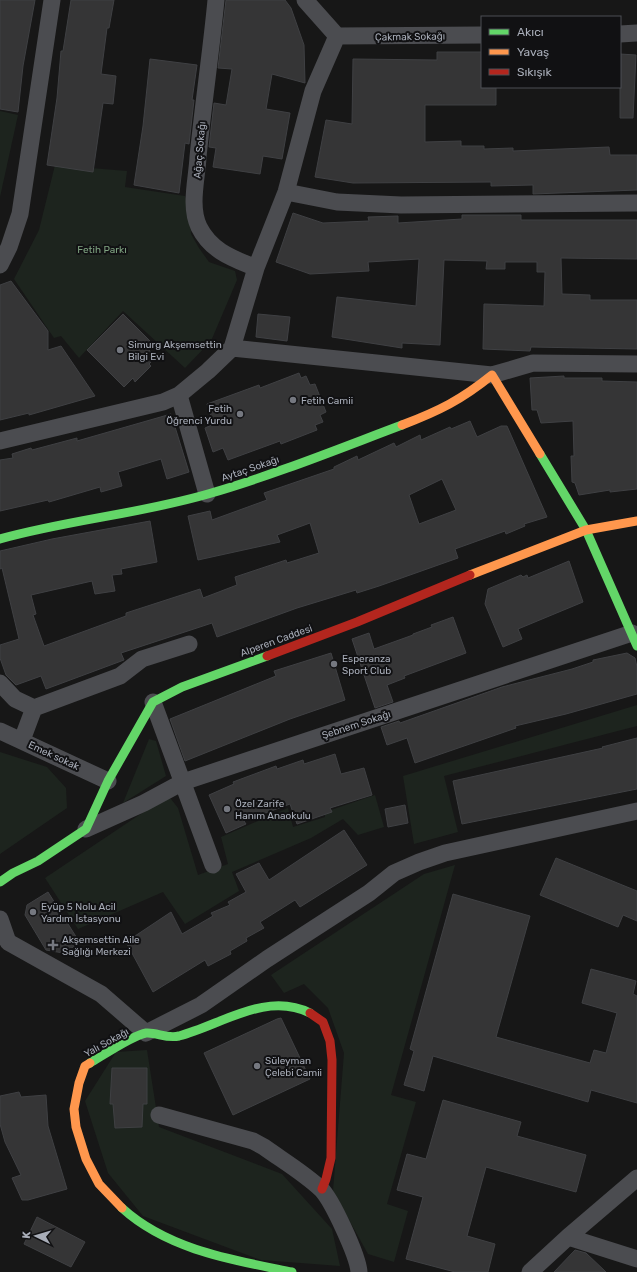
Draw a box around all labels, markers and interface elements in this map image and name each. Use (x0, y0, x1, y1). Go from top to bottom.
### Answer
legend (481, 16, 621, 88)
text: Akıcı (517, 25, 544, 39)
street label: Çakmak Sokağı (375, 30, 445, 44)
text: Yavaş (517, 45, 549, 59)
text: Sıkışık (517, 65, 552, 79)
street label: Ağaç Sokağı (192, 121, 208, 179)
park label: Fetih Parkı (77, 244, 127, 256)
place label: Simurg Akşemsettin Bilgi Evi (128, 339, 222, 363)
marker: Simurg Akşemsettin Bilgi Evi (115, 345, 125, 355)
marker: Fetih Camii (288, 395, 298, 405)
place label: Fetih Camii (301, 395, 353, 407)
place label: Fetih Öğrenci Yurdu (166, 403, 232, 427)
marker: Fetih Öğrenci Yurdu (235, 409, 245, 419)
street label: Aytaç Sokağı (220, 453, 281, 484)
street label: Alperen Caddesi (239, 622, 314, 660)
place label: Esperanza Sport Club (342, 653, 391, 677)
marker: Esperanza Sport Club (329, 659, 339, 669)
street label: Şebnem Sokağı (320, 708, 392, 742)
street label: Emek sokak (26, 739, 82, 773)
place label: Özel Zarife Hanım Anaokulu (235, 798, 311, 822)
marker: Özel Zarife Hanım Anaokulu (222, 804, 232, 814)
place label: Eyüp 5 Nolu Acil Yardım İstasyonu (41, 901, 121, 925)
marker: Eyüp 5 Nolu Acil Yardım İstasyonu (28, 907, 38, 917)
place label: Akşemsettin Aile Sağlığı Merkezi (62, 934, 140, 958)
marker: Akşemsettin Aile Sağlığı Merkezi (47, 939, 59, 951)
street label: Yalı Sokağı (82, 1026, 131, 1060)
place label: Süleyman Çelebi Camii (265, 1055, 322, 1079)
marker: Süleyman Çelebi Camii (252, 1061, 262, 1071)
north arrow (16, 1216, 56, 1256)
text: K (20, 1230, 33, 1239)

